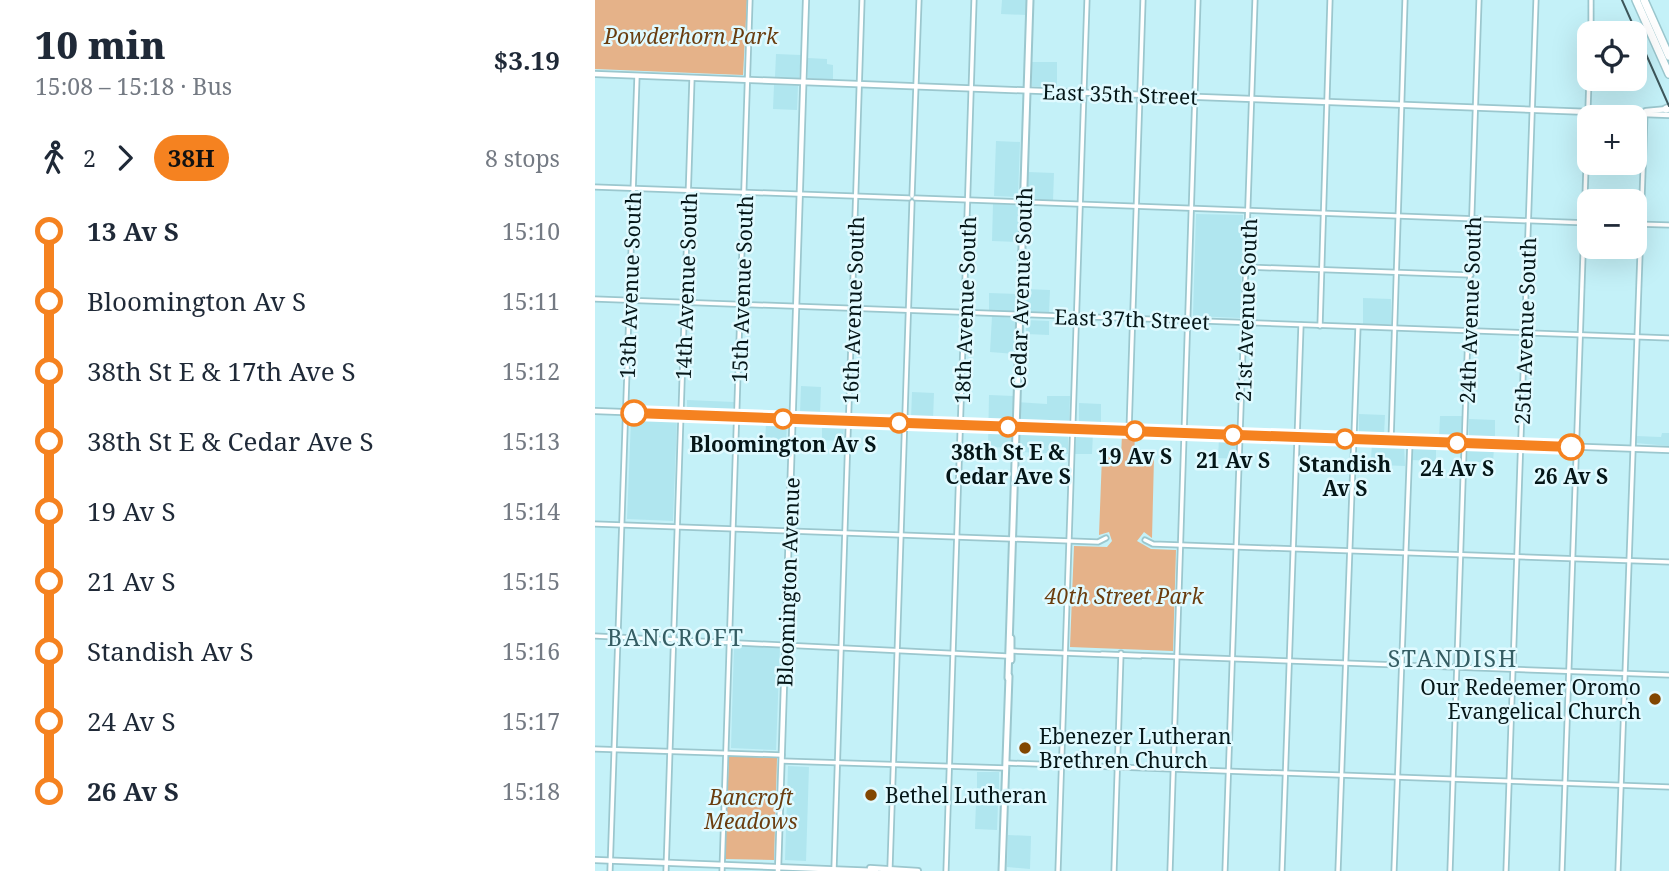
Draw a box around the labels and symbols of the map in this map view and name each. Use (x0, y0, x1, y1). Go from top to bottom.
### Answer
park label: Powderhorn Park (603, 22, 779, 50)
street label: East 35th Street (1042, 77, 1198, 111)
street label: Cedar Avenue South (1003, 186, 1039, 390)
street label: 13th Avenue South (613, 191, 647, 379)
street label: 14th Avenue South (669, 192, 703, 380)
street label: 15th Avenue South (725, 195, 759, 383)
street label: 16th Avenue South (836, 216, 870, 404)
street label: 18th Avenue South (948, 216, 982, 404)
street label: 24th Avenue South (1453, 216, 1487, 404)
street label: 21st Avenue South (1229, 218, 1263, 402)
street label: 25th Avenue South (1508, 237, 1542, 425)
street label: East 37th Street (1054, 302, 1210, 336)
unlabelled marker (621, 400, 647, 426)
marker: Bloomington Av S (773, 409, 793, 429)
unlabelled marker (889, 413, 909, 433)
marker: 38th St E & Cedar Ave S (998, 417, 1018, 437)
marker: 19 Av S (1125, 421, 1145, 441)
marker: 21 Av S (1223, 425, 1243, 445)
marker: Standish Av S (1335, 429, 1355, 449)
place label: Bloomington Av S (690, 430, 876, 458)
marker: 24 Av S (1447, 433, 1467, 453)
marker: 26 Av S (1558, 434, 1584, 460)
place label: 38th St E & Cedar Ave S (945, 438, 1071, 490)
place label: 19 Av S (1098, 442, 1172, 470)
place label: 21 Av S (1196, 446, 1270, 474)
place label: Standish Av S (1299, 450, 1391, 502)
place label: 24 Av S (1420, 454, 1494, 482)
place label: 26 Av S (1534, 462, 1608, 490)
street label: Bloomington Avenue (770, 477, 806, 687)
park label: 40th Street Park (1044, 582, 1204, 610)
district label: BANCROFT (607, 621, 745, 653)
district label: STANDISH (1388, 642, 1518, 674)
place label: Our Redeemer Oromo Evangelical Church (1420, 673, 1641, 725)
marker: Our Redeemer Oromo Evangelical Church (1647, 691, 1663, 707)
place label: Ebenezer Lutheran Brethren Church (1039, 722, 1232, 774)
marker: Ebenezer Lutheran Brethren Church (1017, 740, 1033, 756)
place label: Bethel Lutheran (885, 781, 1047, 809)
park label: Bancroft Meadows (703, 783, 798, 835)
marker: Bethel Lutheran (863, 787, 879, 803)

